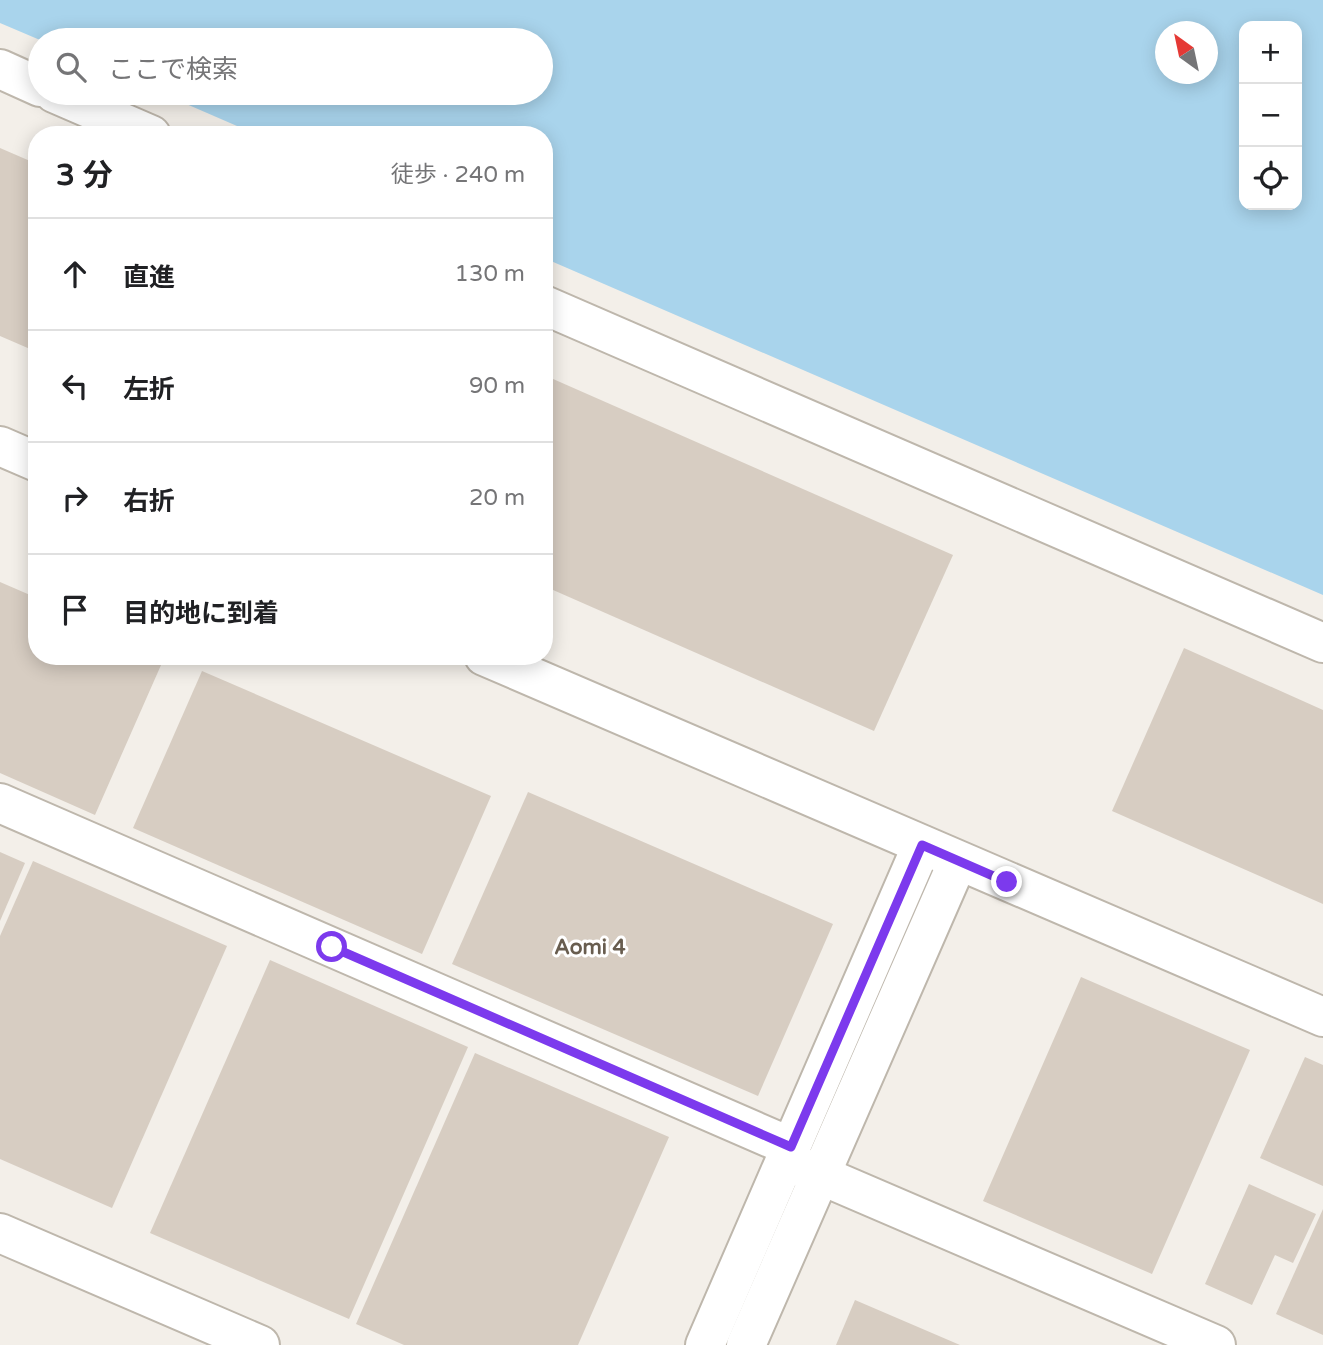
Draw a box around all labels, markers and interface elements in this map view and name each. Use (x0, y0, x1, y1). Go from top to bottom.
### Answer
north arrow (1155, 21, 1218, 84)
map controls (1239, 21, 1302, 210)
button: + (1239, 21, 1302, 84)
search box (28, 28, 553, 105)
icon: search (52, 48, 90, 86)
text: ここで検索 (108, 54, 238, 85)
button: − (1239, 84, 1302, 147)
button: locate (1239, 147, 1302, 210)
text: 3 分 (56, 157, 113, 194)
text: 徒歩 · 240 m (391, 161, 525, 189)
icon: ahead (56, 255, 94, 293)
text: 130 m (455, 260, 525, 288)
text: 直進 (123, 262, 175, 293)
icon: left (56, 367, 94, 405)
text: 90 m (469, 372, 525, 400)
text: 左折 (123, 374, 175, 405)
icon: right (56, 479, 94, 517)
text: 20 m (469, 484, 525, 512)
text: 右折 (123, 486, 175, 517)
icon: arrive (56, 591, 94, 629)
text: 目的地に到着 (123, 598, 279, 629)
route end (991, 866, 1022, 897)
route start (316, 931, 347, 962)
district label: Aomi 4 (554, 935, 626, 960)

